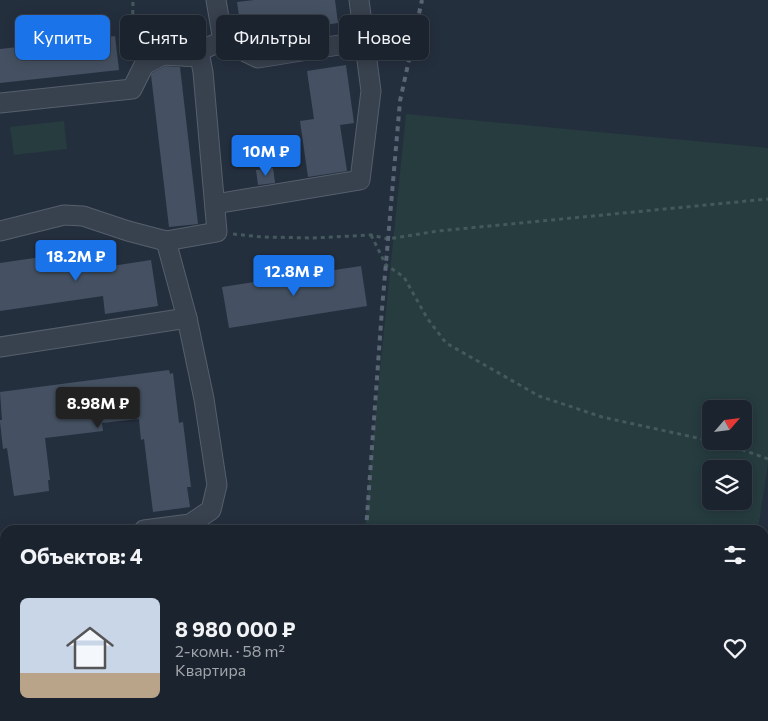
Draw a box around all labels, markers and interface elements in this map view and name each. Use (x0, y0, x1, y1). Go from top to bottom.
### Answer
chip: Купить (15, 15, 110, 60)
chip: Снять (120, 15, 206, 60)
chip: Фильтры (216, 15, 329, 60)
chip: Новое (339, 15, 429, 60)
pin: 10M ₽ (231, 134, 301, 177)
text: 10M ₽ (243, 141, 289, 160)
pin: 18.2M ₽ (30, 240, 122, 282)
text: 18.2M ₽ (46, 246, 106, 265)
pin: 12.8M ₽ (248, 254, 340, 297)
text: 12.8M ₽ (264, 261, 324, 280)
pin: 8.98M ₽ (52, 386, 144, 429)
text: 8.98M ₽ (67, 393, 129, 412)
north arrow (702, 400, 752, 450)
map controls (702, 400, 752, 510)
button: layers (702, 460, 752, 510)
icon: filters (721, 541, 749, 569)
text: Объектов: 4 (20, 543, 143, 568)
text: 8 980 000 ₽ (175, 616, 296, 641)
icon: home (60, 618, 120, 678)
icon: heart (721, 634, 749, 662)
text: 2-комн. · 58 m² (175, 641, 285, 660)
text: Квартира (175, 660, 246, 679)

